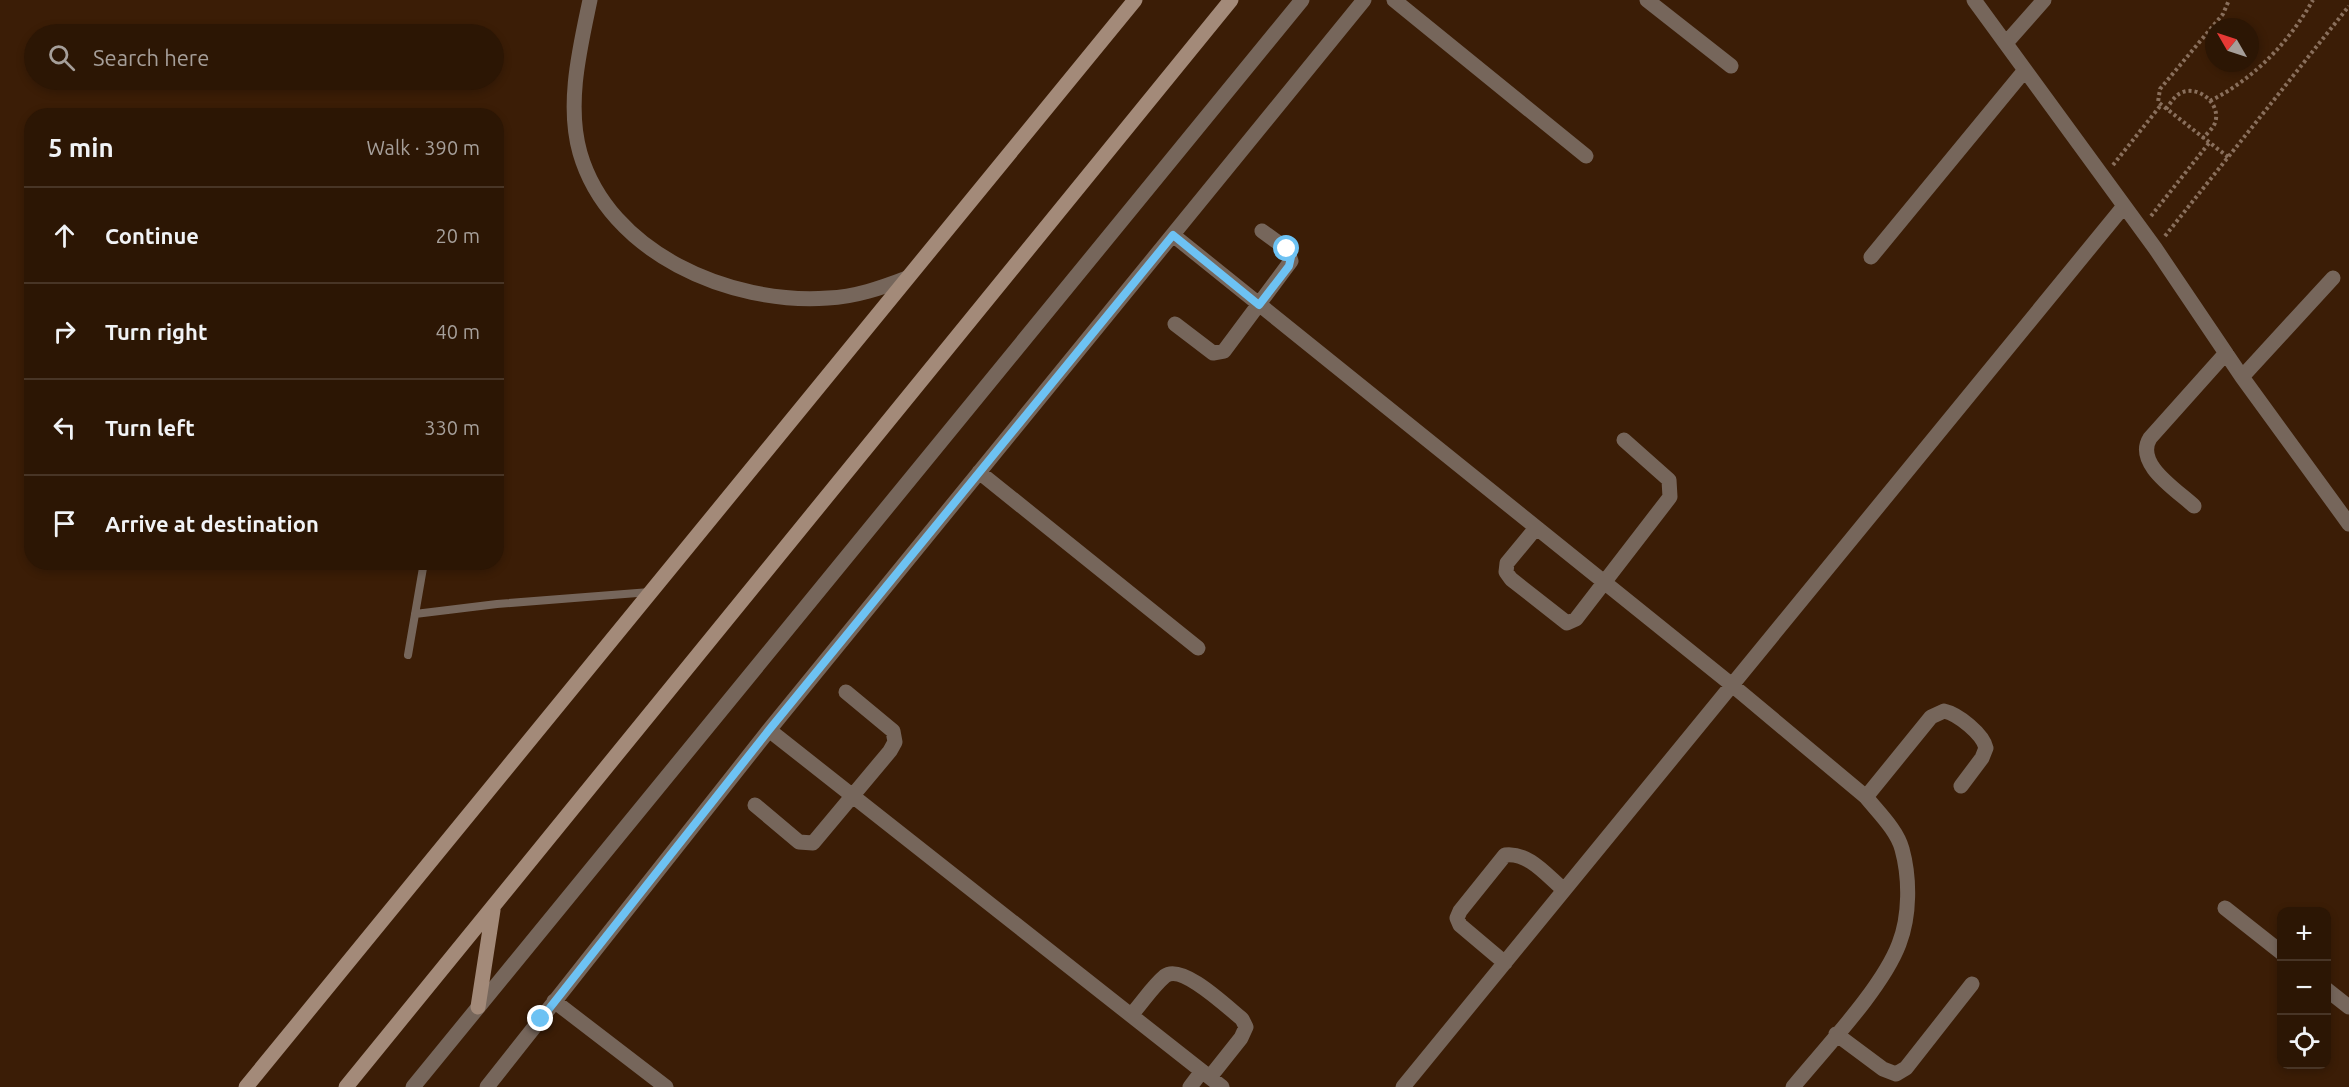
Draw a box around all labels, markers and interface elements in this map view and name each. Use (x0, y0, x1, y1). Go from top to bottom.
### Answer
north arrow (2205, 18, 2259, 72)
search box (24, 24, 504, 90)
icon: search (45, 41, 78, 74)
text: Search here (93, 45, 209, 70)
text: 5 min (48, 133, 114, 162)
text: Walk · 390 m (367, 136, 480, 159)
icon: ahead (48, 219, 81, 252)
text: Continue (105, 223, 199, 248)
text: 20 m (436, 224, 480, 247)
route start (1273, 235, 1299, 261)
icon: right (48, 315, 81, 348)
text: Turn right (105, 319, 207, 344)
text: 40 m (436, 320, 480, 343)
icon: left (48, 411, 81, 444)
text: Turn left (105, 415, 195, 440)
text: 330 m (424, 416, 480, 439)
icon: arrive (48, 507, 81, 540)
text: Arrive at destination (105, 511, 319, 536)
map controls (2277, 907, 2331, 1069)
button: + (2277, 907, 2331, 961)
button: − (2277, 961, 2331, 1015)
route end (527, 1005, 553, 1031)
button: locate (2277, 1015, 2331, 1069)

